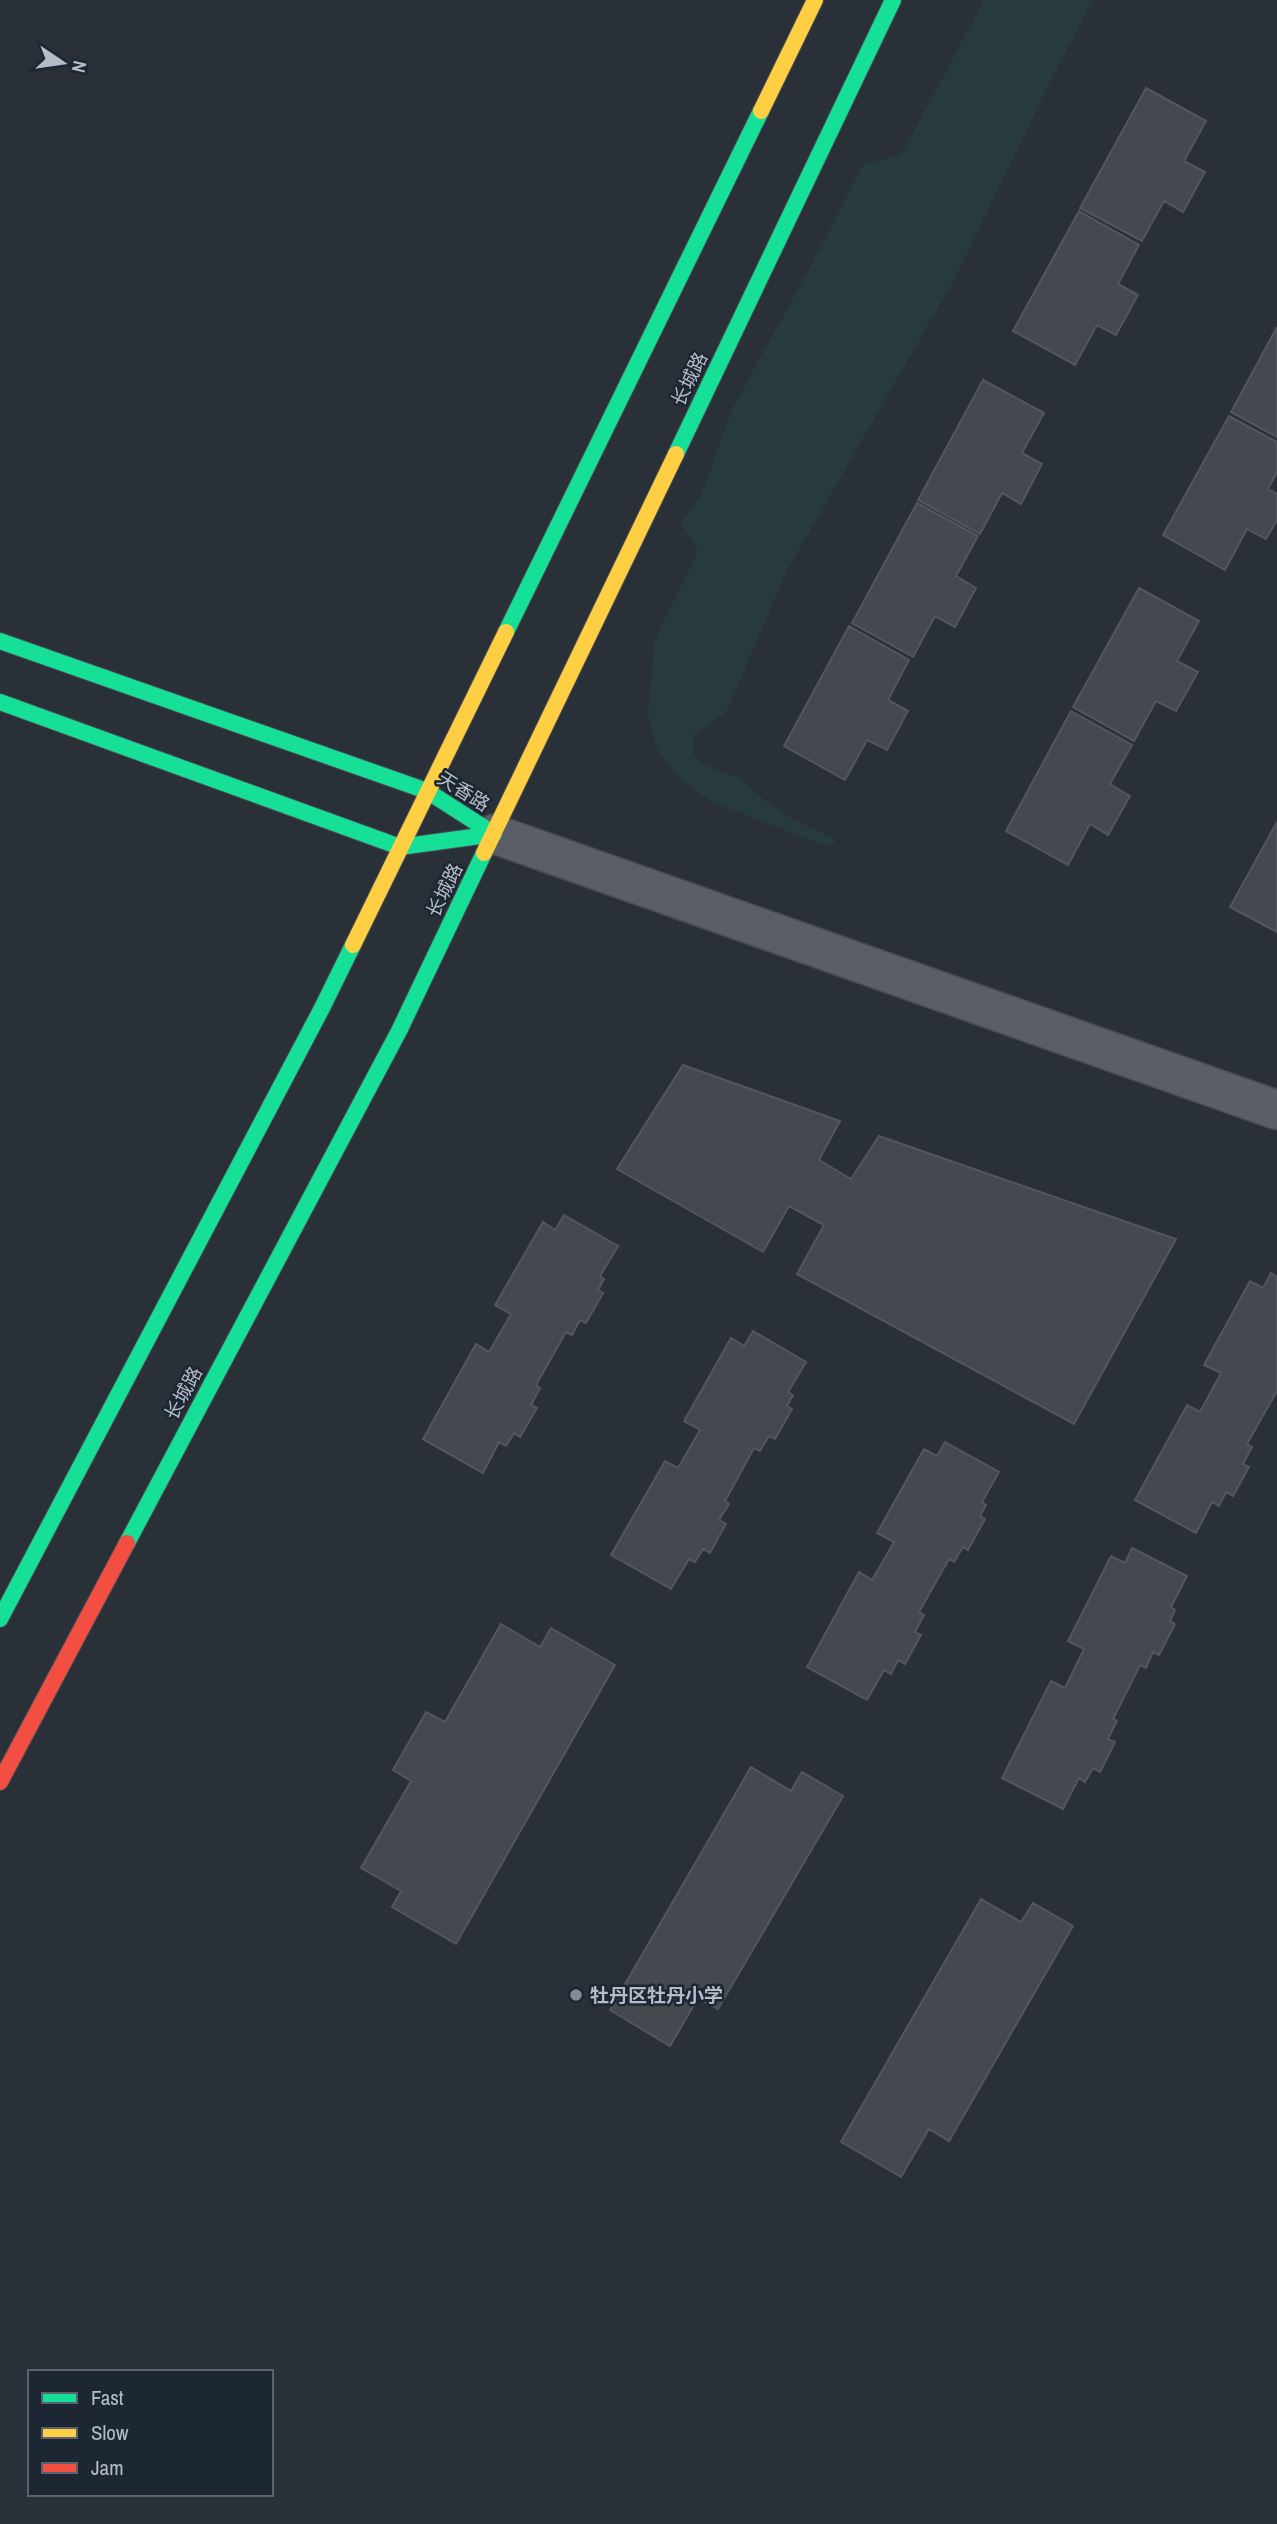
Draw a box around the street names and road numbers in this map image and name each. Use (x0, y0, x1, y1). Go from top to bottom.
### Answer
street label: 长城路 (665, 348, 713, 410)
street label: 天香路 (433, 765, 495, 817)
street label: 长城路 (420, 859, 468, 921)
street label: 长城路 (158, 1362, 208, 1424)

